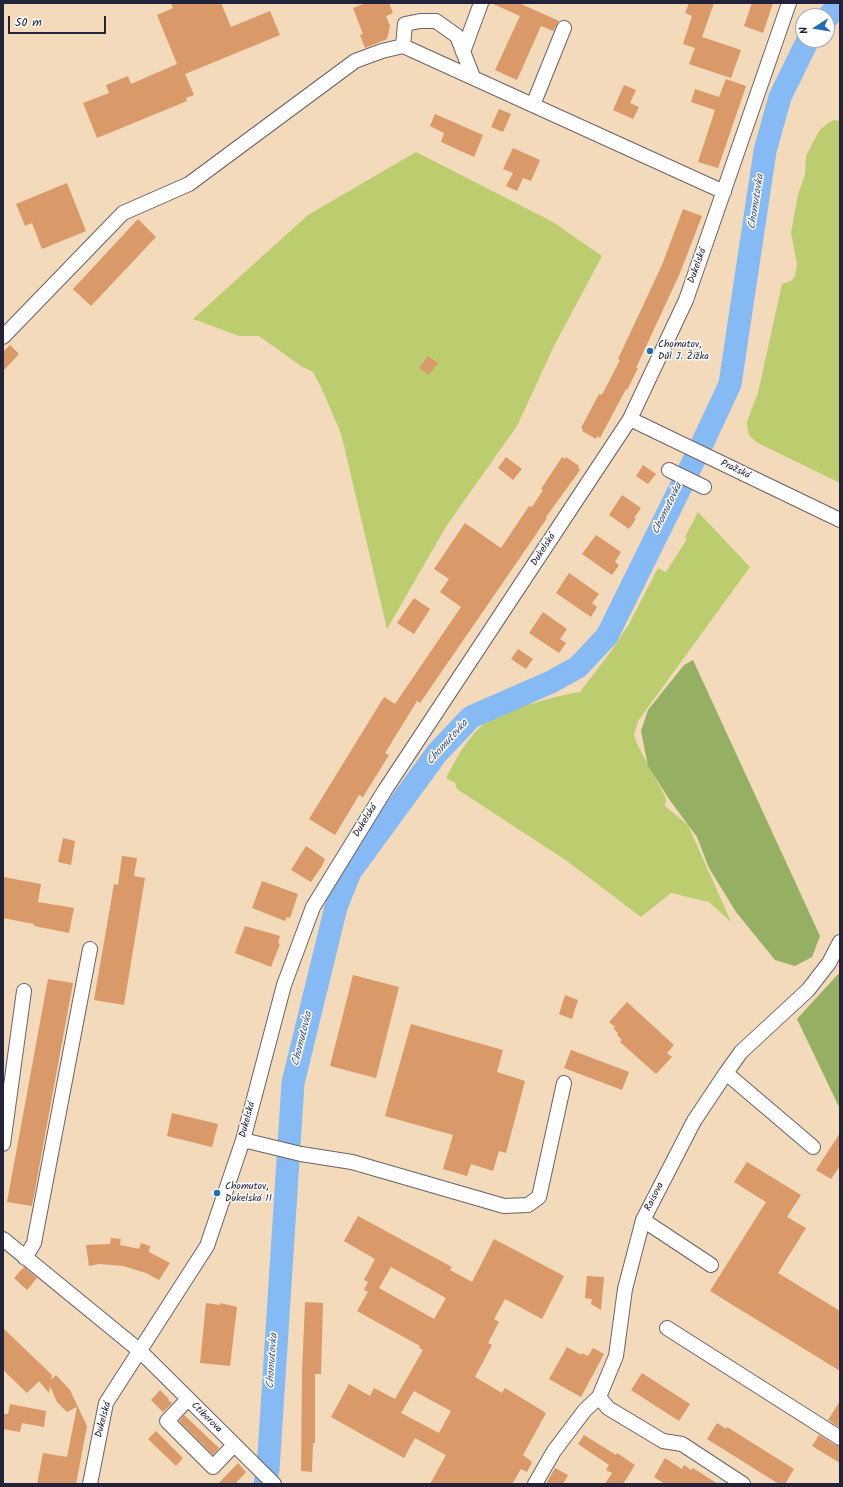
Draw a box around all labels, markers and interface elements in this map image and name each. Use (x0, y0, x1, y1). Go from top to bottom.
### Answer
scale bar (10, 8, 108, 34)
north arrow (795, 8, 835, 48)
text: 50 m (15, 13, 42, 32)
text: N (795, 25, 814, 36)
water label: Chomutovka (746, 173, 768, 231)
street label: Dukelská (686, 247, 710, 285)
place label: Chomutov, Důl J. Žižka (658, 339, 709, 362)
marker: Chomutov, Důl J. Žižka (645, 346, 655, 356)
street label: Pražská (718, 458, 752, 482)
water label: Chomutovka (650, 481, 686, 537)
street label: Dukelská (529, 531, 559, 569)
water label: Chomutovka (424, 718, 472, 768)
street label: Dukelská (351, 802, 381, 840)
water label: Chomutovka (290, 1010, 316, 1068)
street label: Dukelská (237, 1101, 259, 1139)
place label: Chomutov, Dukelská II (225, 1181, 272, 1204)
street label: Raisova (643, 1181, 667, 1213)
marker: Chomutov, Dukelská II (212, 1188, 222, 1198)
water label: Chomutovka (264, 1333, 282, 1389)
street label: Ctiborova (188, 1400, 224, 1436)
street label: Dukelská (93, 1401, 115, 1439)

